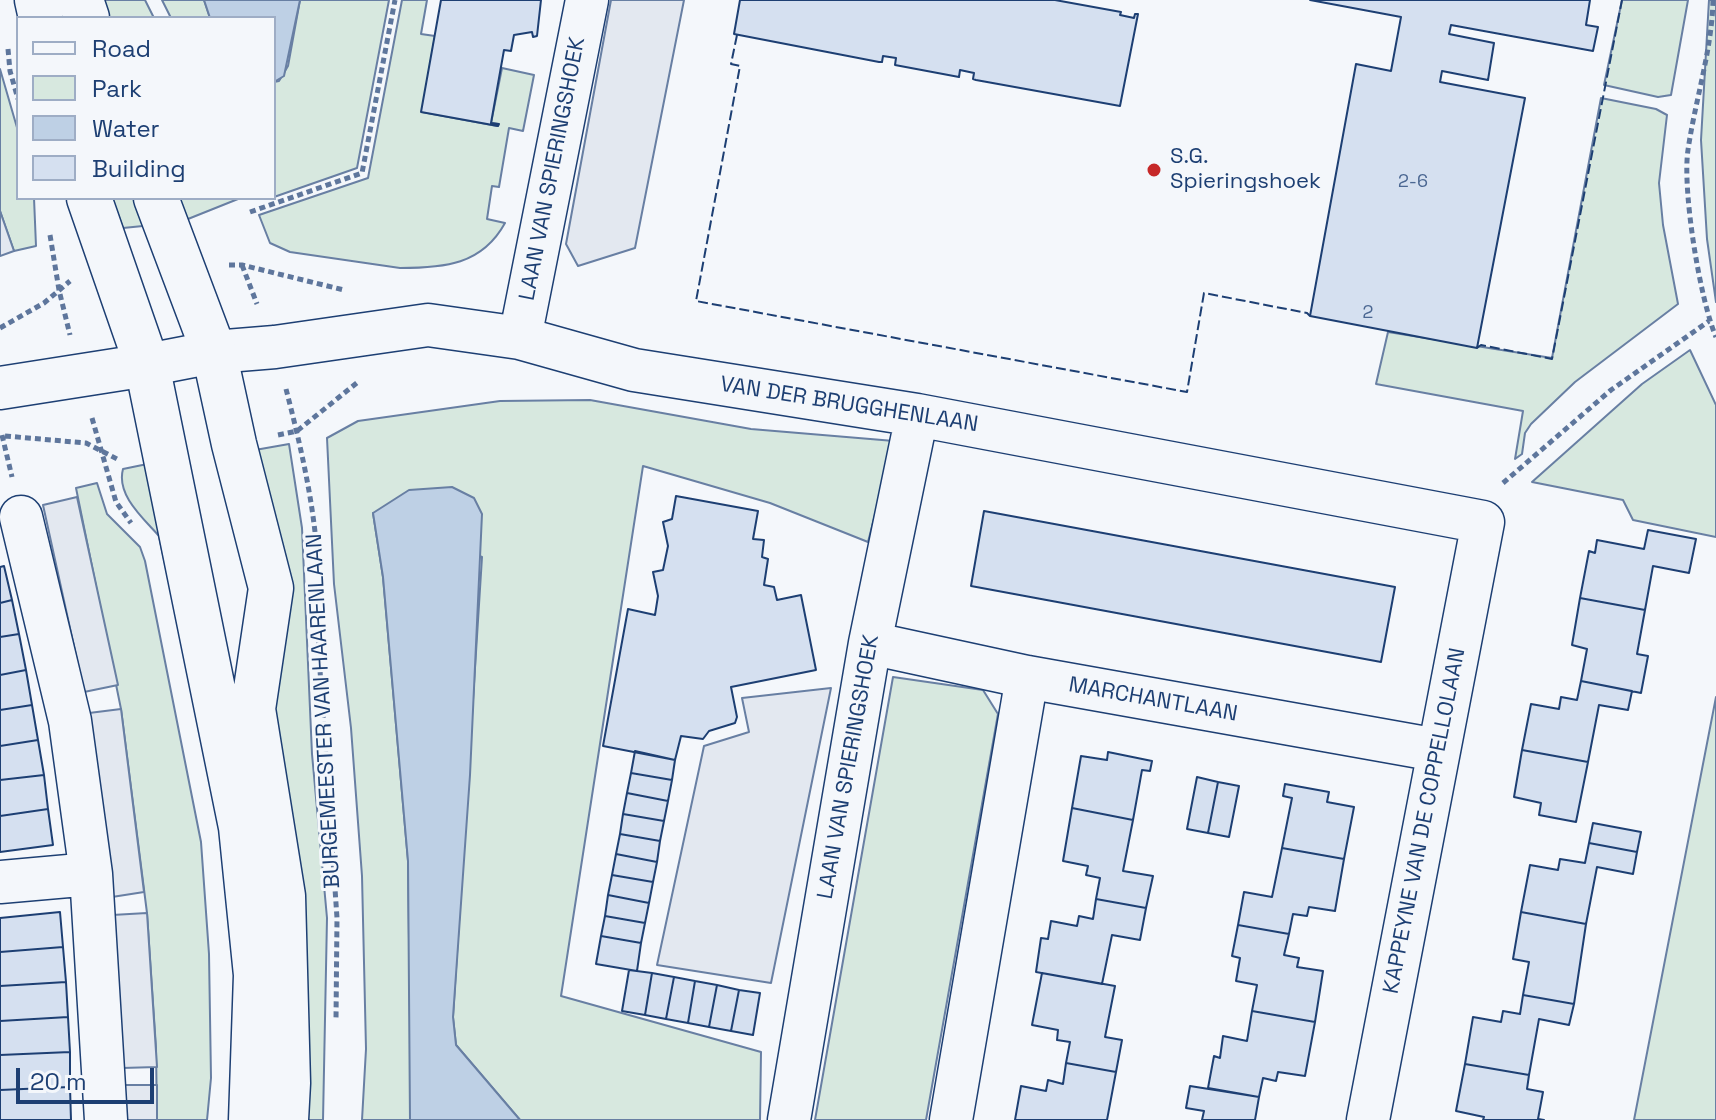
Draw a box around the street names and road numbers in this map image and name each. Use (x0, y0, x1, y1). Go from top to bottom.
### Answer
street label: LAAN VAN SPIERINGSHOEK (514, 35, 592, 303)
street label: VAN DER BRUGGHENLAAN (718, 372, 980, 438)
street label: BURGEMEESTER VAN HAARENLAAN (302, 533, 346, 889)
street label: LAAN VAN SPIERINGSHOEK (813, 633, 885, 901)
street label: KAPPEYNE VAN DE COPPELLOLAAN (1378, 646, 1472, 996)
street label: MARCHANTLAAN (1066, 672, 1240, 728)

